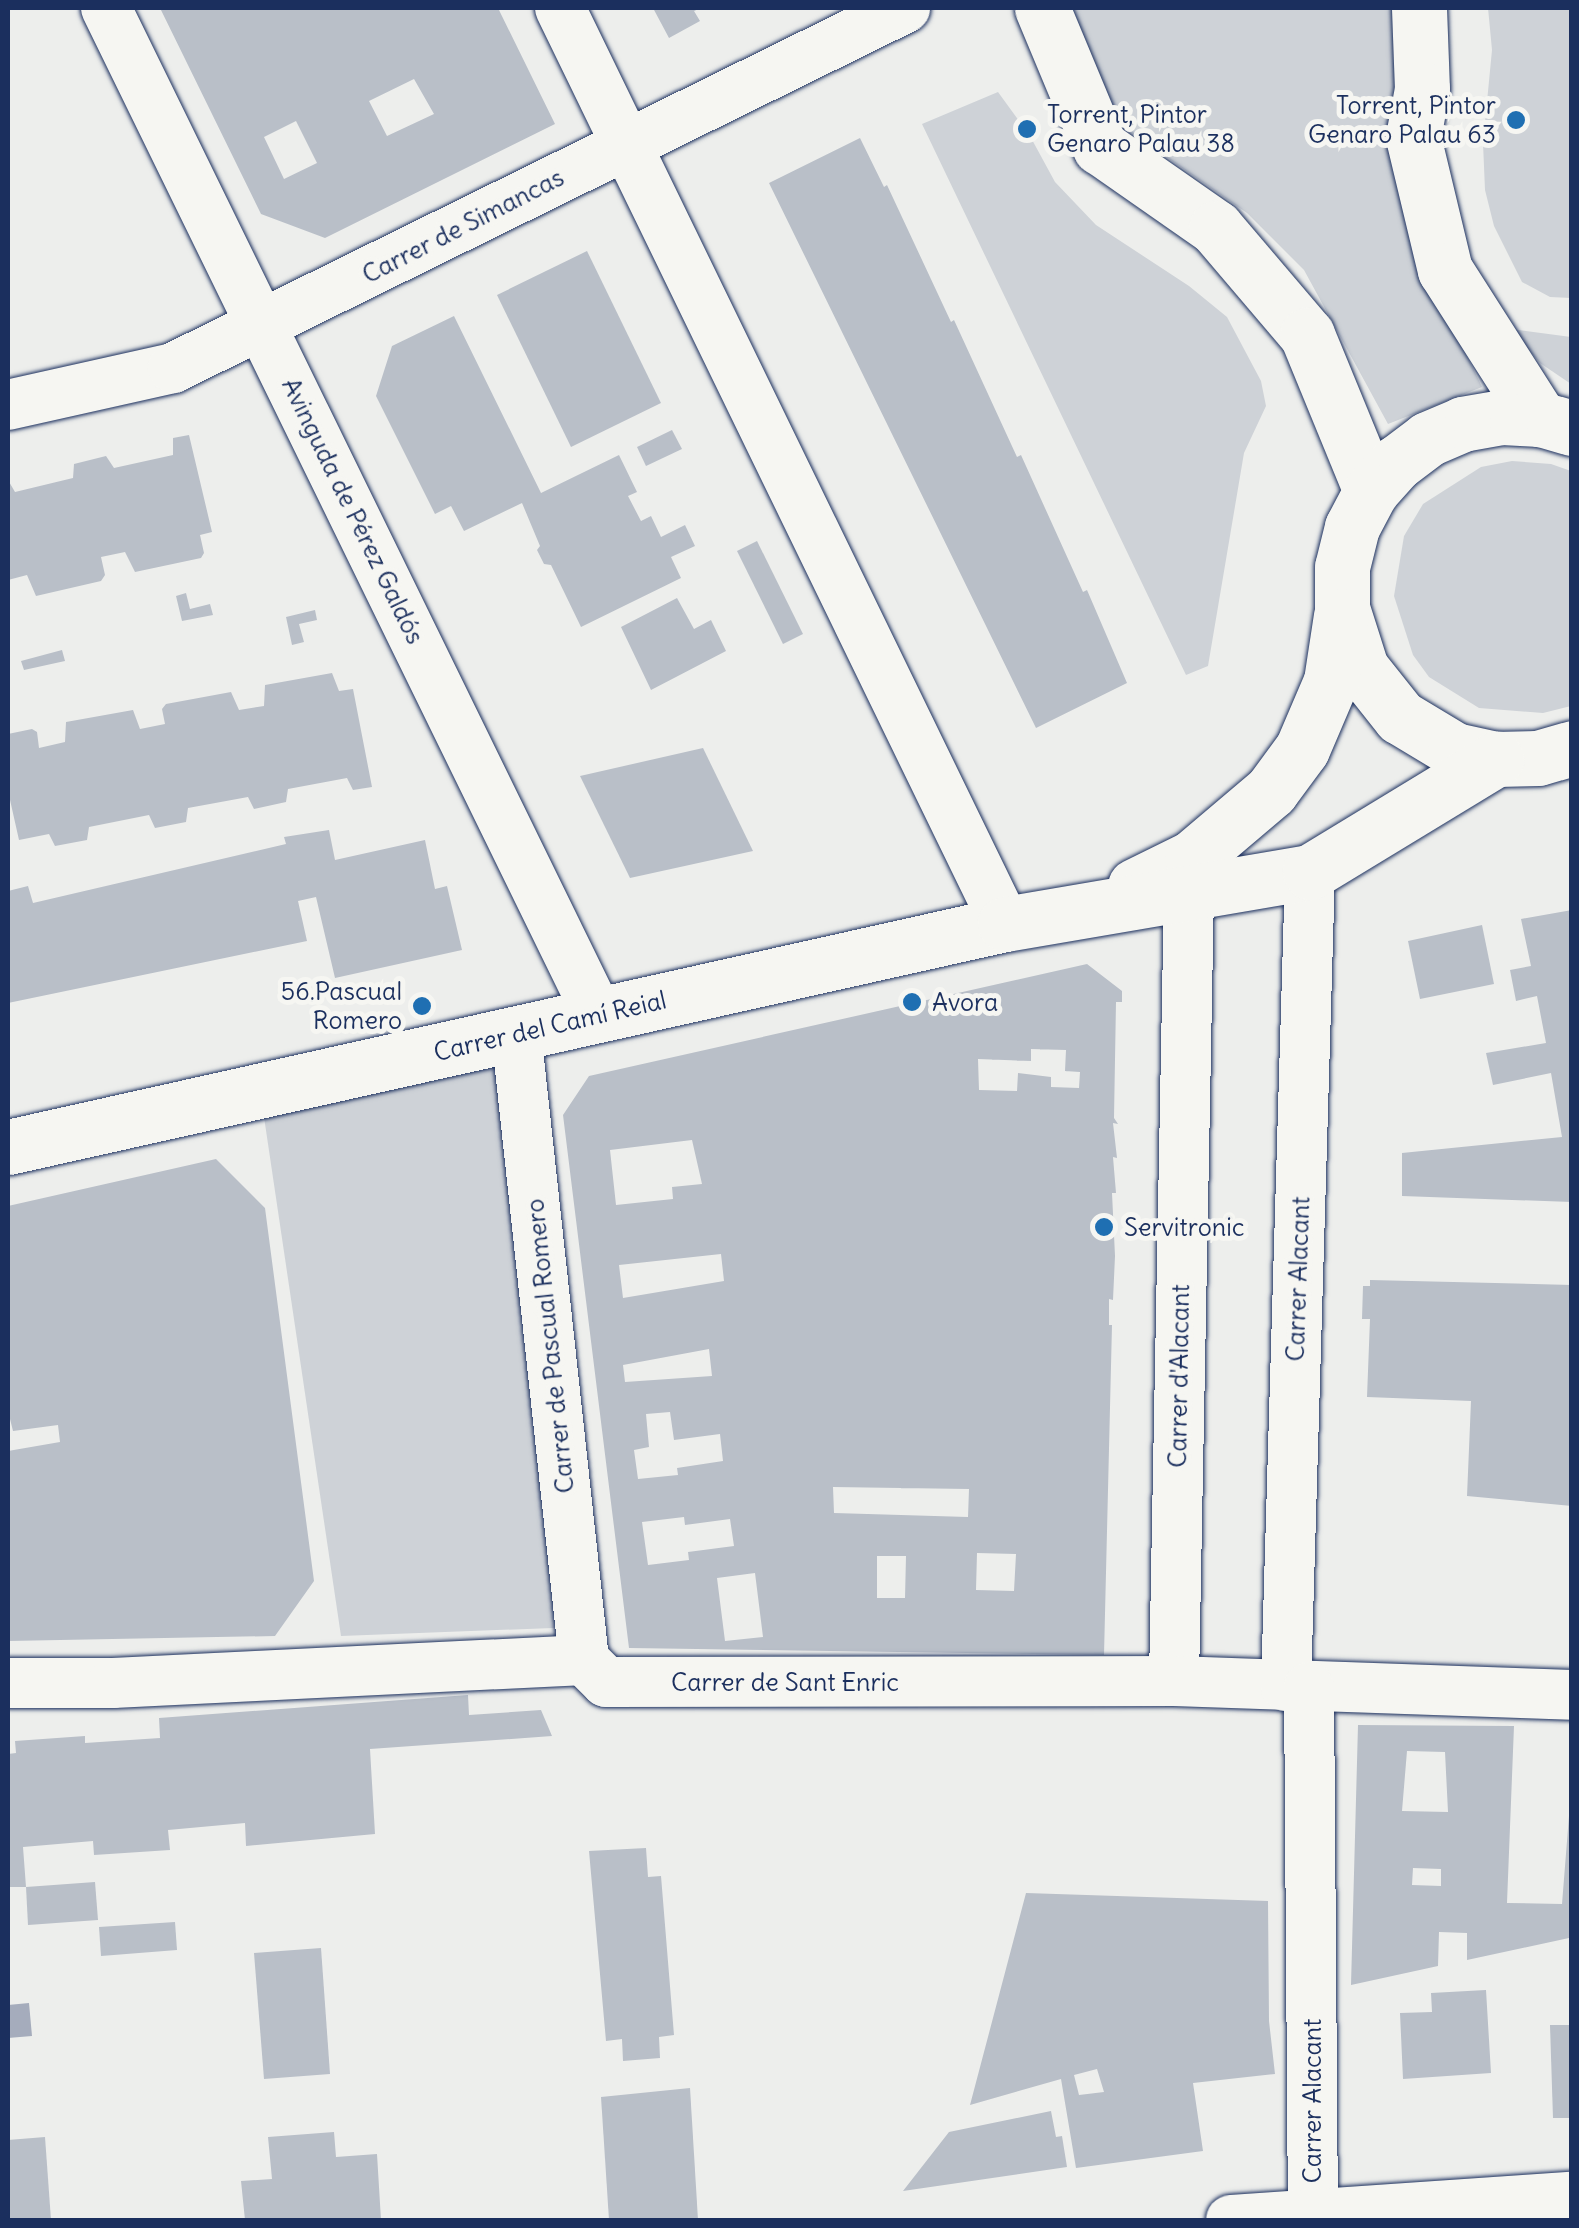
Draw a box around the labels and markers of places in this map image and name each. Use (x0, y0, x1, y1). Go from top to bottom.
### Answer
place label: Torrent, Pintor Genaro Palau 63 (1308, 91, 1496, 150)
place label: Torrent, Pintor Genaro Palau 38 (1047, 100, 1235, 159)
marker: Torrent, Pintor Genaro Palau 63 (1505, 109, 1527, 131)
marker: Torrent, Pintor Genaro Palau 38 (1016, 118, 1038, 140)
place label: 56.Pascual Romero (281, 977, 402, 1036)
place label: Avora (932, 987, 998, 1017)
marker: Avora (901, 991, 923, 1013)
marker: 56.Pascual Romero (411, 995, 433, 1017)
place label: Servitronic (1124, 1212, 1245, 1242)
marker: Servitronic (1093, 1216, 1115, 1238)

